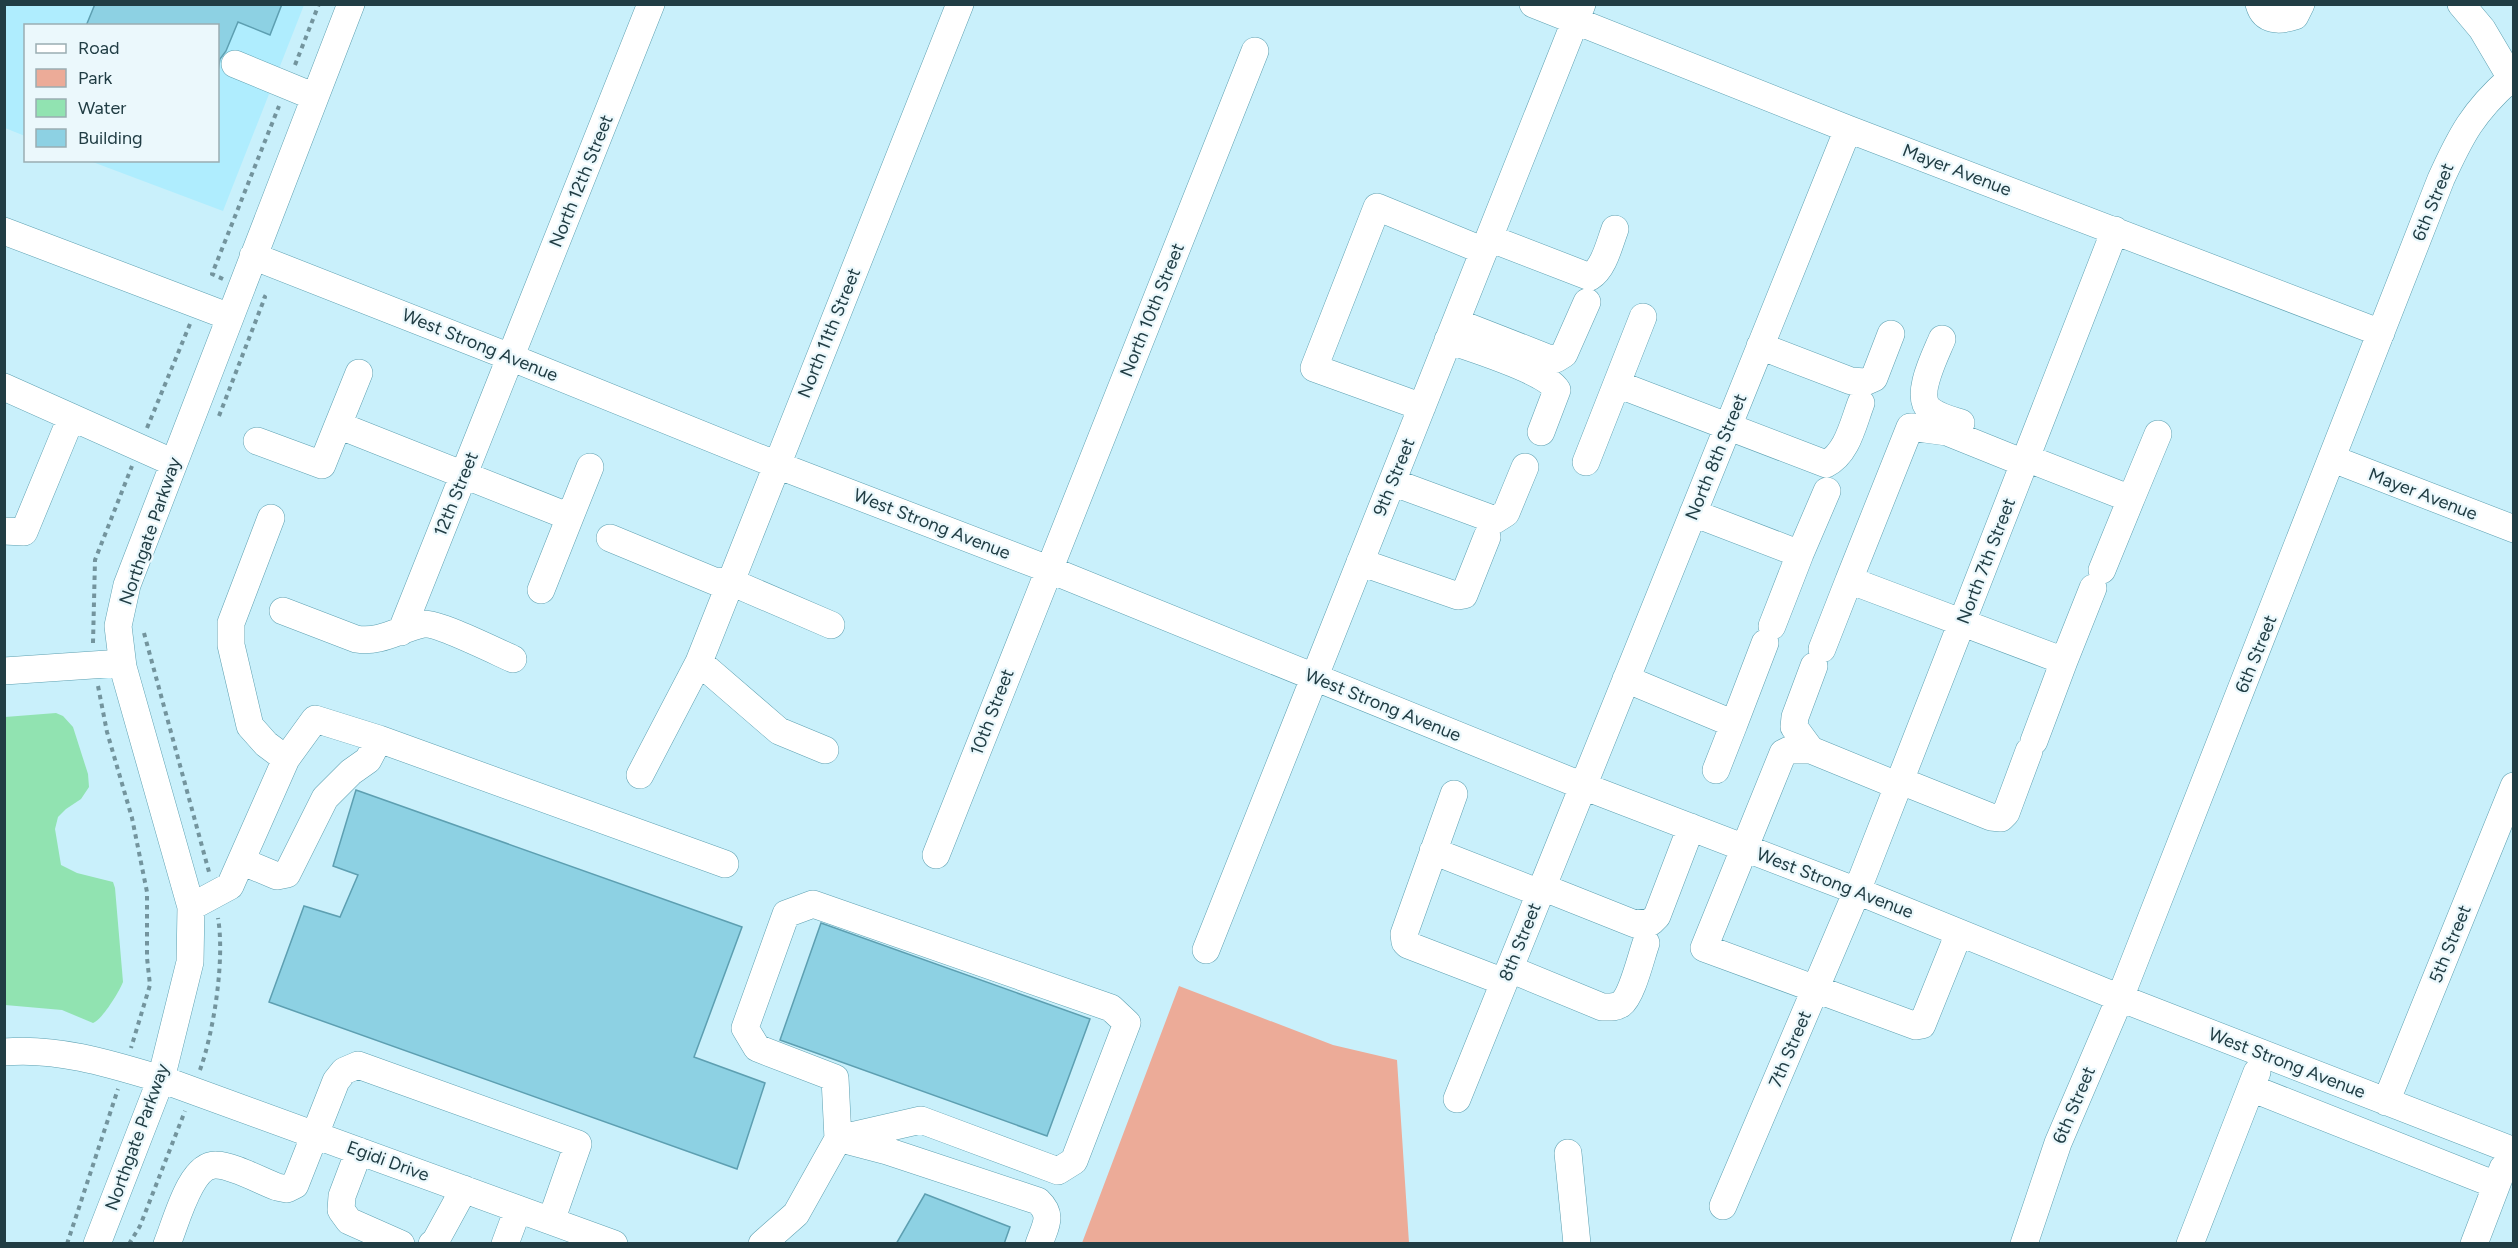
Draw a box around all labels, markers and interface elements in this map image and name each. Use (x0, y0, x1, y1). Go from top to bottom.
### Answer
legend (24, 24, 219, 162)
text: Road (78, 37, 119, 59)
text: Park (78, 67, 113, 89)
text: Water (78, 97, 126, 119)
street label: North 12th Street (544, 111, 618, 250)
text: Building (78, 127, 143, 149)
street label: Mayer Avenue (1899, 139, 2015, 201)
street label: 6th Street (2407, 160, 2459, 244)
street label: North 10th Street (1115, 240, 1189, 380)
street label: North 11th Street (793, 265, 865, 401)
street label: West Strong Avenue (399, 304, 561, 386)
street label: North 8th Street (1681, 390, 1751, 523)
street label: 9th Street (1368, 435, 1420, 519)
street label: 12th Street (429, 448, 483, 539)
street label: Northgate Parkway (114, 454, 186, 608)
street label: Mayer Avenue (2365, 463, 2481, 525)
street label: West Strong Avenue (850, 484, 1014, 564)
street label: North 7th Street (1952, 495, 2020, 627)
street label: 6th Street (2230, 612, 2282, 696)
street label: West Strong Avenue (1302, 664, 1464, 746)
street label: 10th Street (965, 666, 1019, 758)
street label: West Strong Avenue (1753, 843, 1917, 923)
street label: 8th Street (1494, 899, 1546, 984)
street label: 5th Street (2424, 902, 2476, 986)
street label: 7th Street (1764, 1007, 1816, 1091)
street label: West Strong Avenue (2205, 1023, 2369, 1103)
street label: Northgate Parkway (100, 1060, 174, 1213)
street label: 6th Street (2048, 1063, 2100, 1147)
street label: Egidi Drive (344, 1136, 432, 1186)

